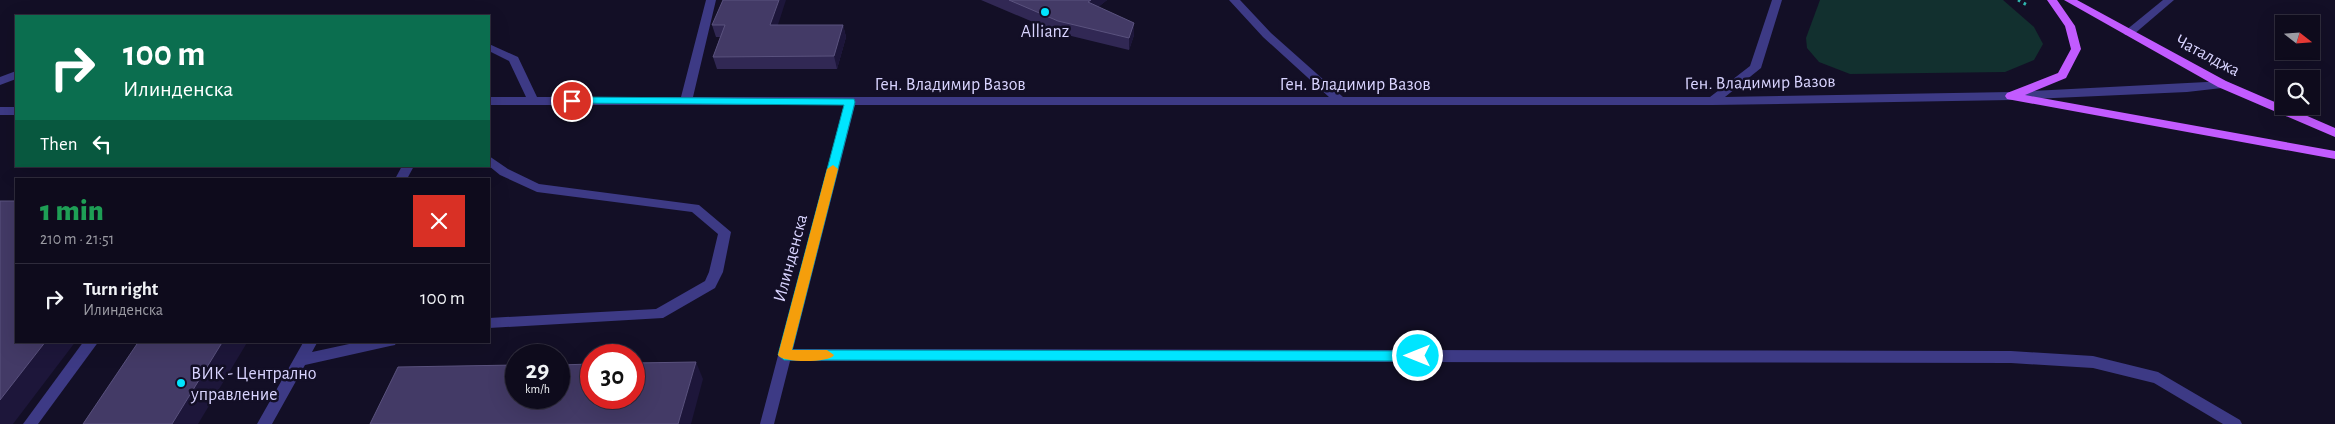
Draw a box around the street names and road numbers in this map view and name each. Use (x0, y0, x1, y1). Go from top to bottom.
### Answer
street label: Чаталджа (2172, 32, 2243, 80)
street label: Ген. Владимир Вазов (1684, 73, 1836, 93)
street label: Ген. Владимир Вазов (874, 76, 1026, 94)
street label: Ген. Владимир Вазов (1279, 76, 1431, 94)
street label: Илинденска (771, 212, 811, 304)

